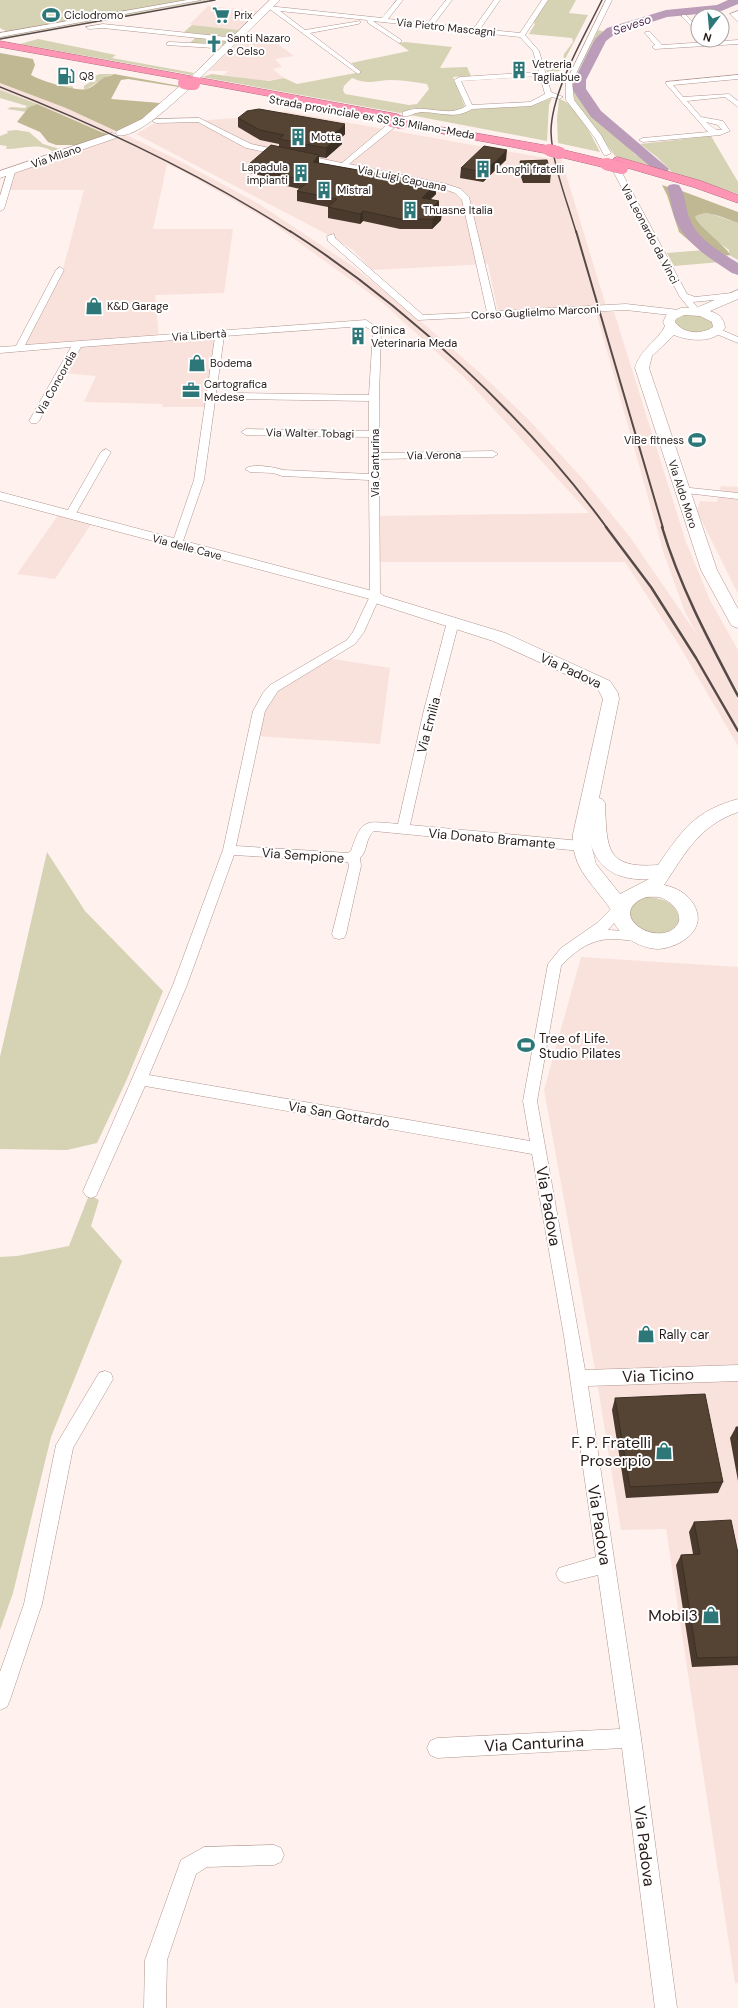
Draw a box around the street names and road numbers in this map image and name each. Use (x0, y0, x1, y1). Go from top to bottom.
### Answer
street label: Via Pietro Mascagni (396, 15, 496, 39)
street label: Strada provinciale ex SS 35 Milano-Meda (268, 92, 476, 142)
street label: Via Milano (29, 141, 83, 171)
street label: Via Luigi Capuana (356, 162, 448, 194)
street label: Via Leonardo da Vinci (618, 182, 682, 286)
street label: Corso Guglielmo Marconi (471, 302, 599, 322)
street label: Via Libertà (171, 326, 227, 344)
street label: Via Concordia (32, 348, 80, 418)
street label: Via Walter Tobagi (266, 425, 354, 441)
street label: Via Canturina (368, 429, 382, 497)
street label: Via Verona (407, 448, 461, 462)
street label: Via Aldo Moro (665, 458, 701, 530)
street label: Via delle Cave (151, 531, 223, 563)
street label: Via Padova (537, 649, 604, 692)
street label: Via Emilia (413, 695, 444, 755)
street label: Via Donato Bramante (428, 824, 556, 853)
street label: Via Sempione (261, 844, 345, 867)
street label: Via San Gottardo (287, 1097, 391, 1132)
street label: Via Padova (531, 1164, 566, 1248)
street label: Via Ticino (622, 1364, 694, 1387)
street label: Via Padova (583, 1483, 616, 1567)
street label: Via Canturina (484, 1730, 584, 1757)
street label: Via Padova (629, 1805, 660, 1888)

